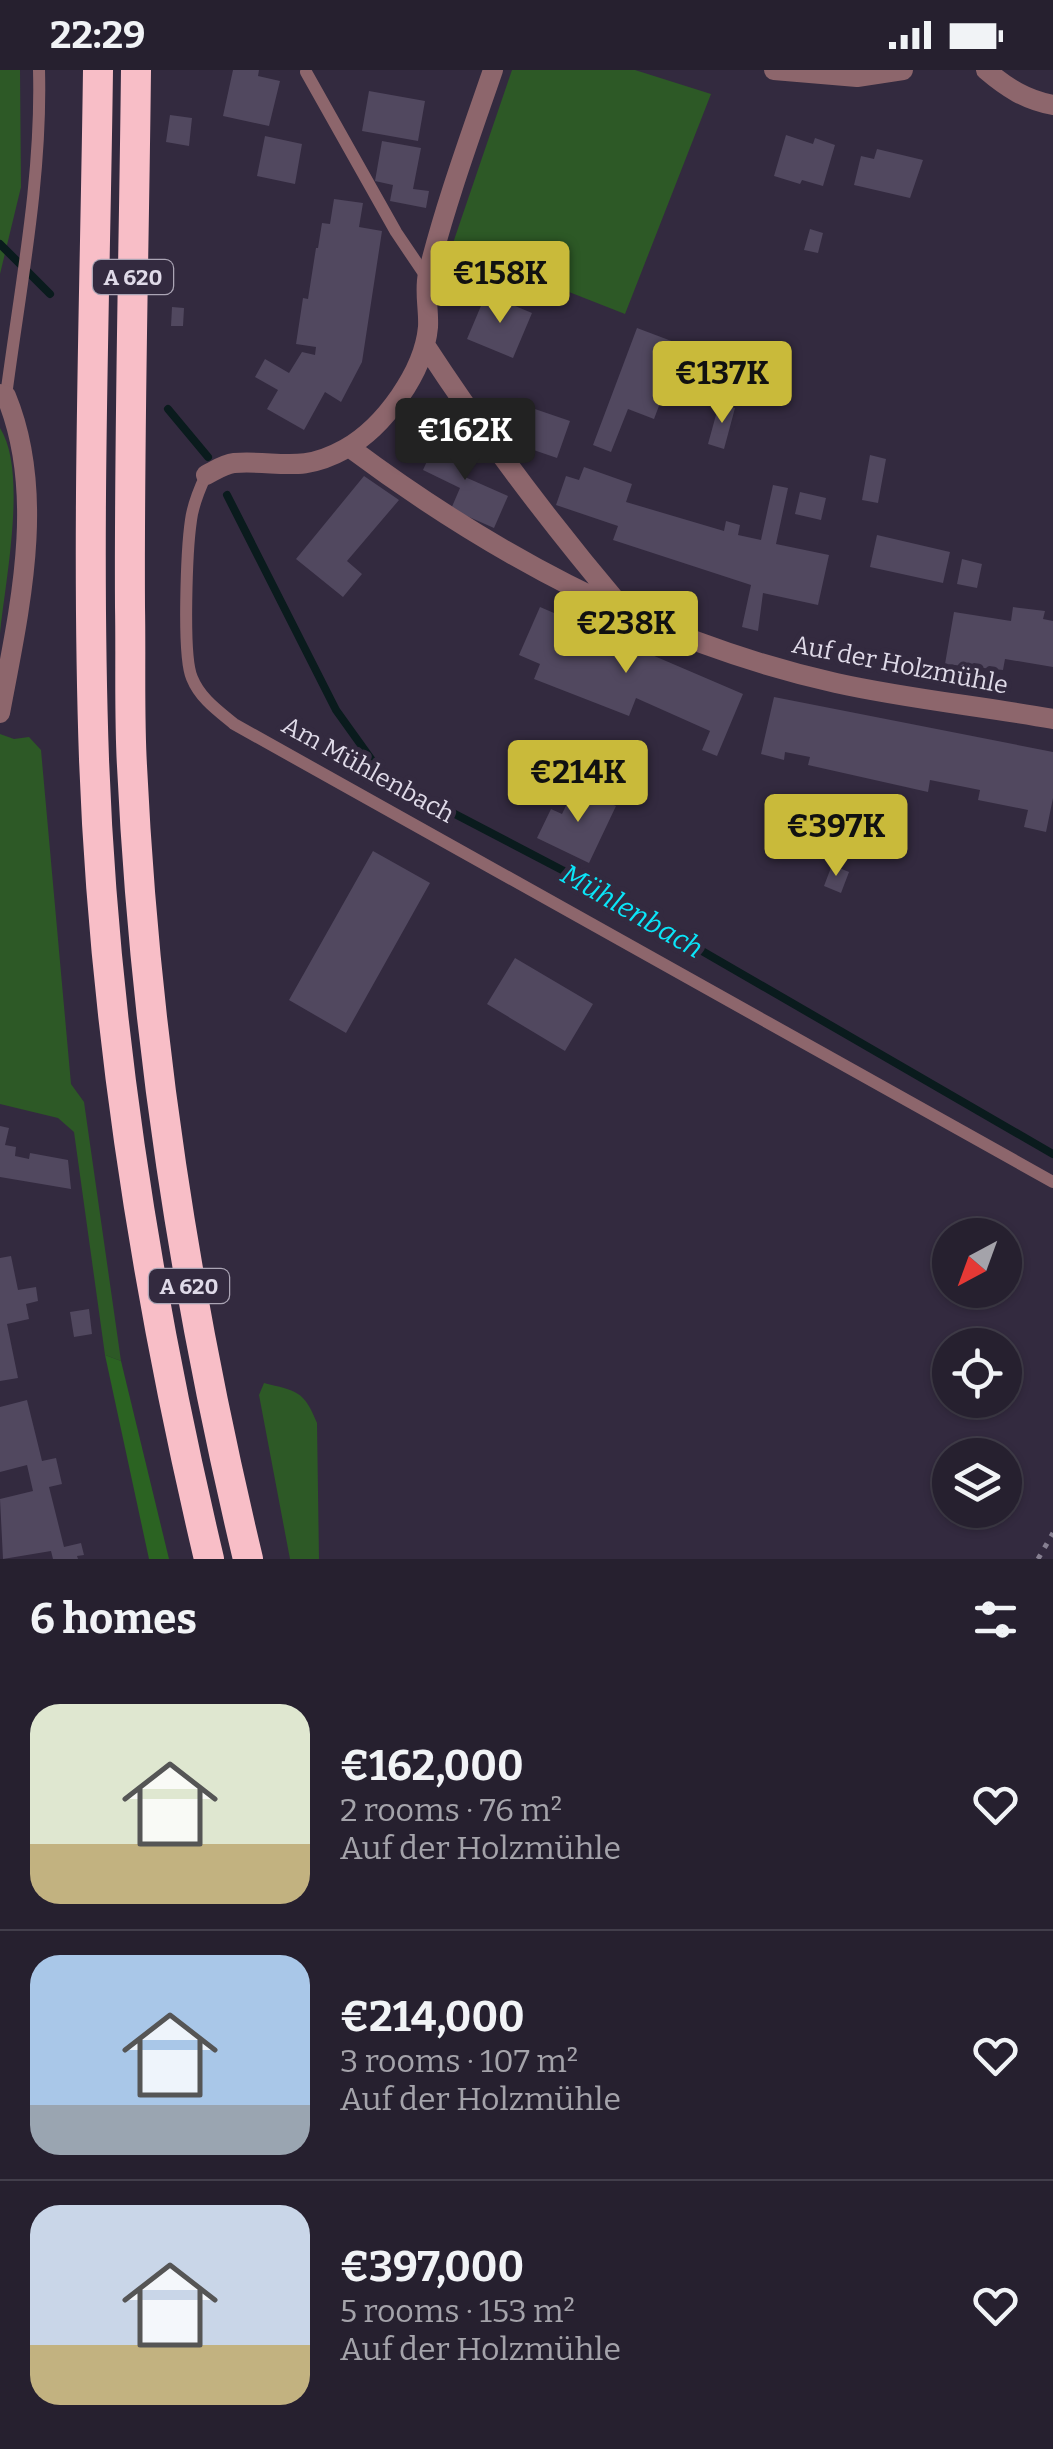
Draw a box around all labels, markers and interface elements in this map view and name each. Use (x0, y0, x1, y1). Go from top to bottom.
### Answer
text: 22:29 (50, 12, 146, 58)
pin: €158K (430, 241, 570, 326)
text: €158K (453, 254, 547, 292)
road number: A 620 (93, 260, 173, 294)
pin: €137K (652, 341, 792, 426)
text: €137K (675, 354, 769, 392)
pin: €162K (395, 398, 535, 483)
text: €162K (417, 411, 513, 449)
pin: €238K (556, 591, 696, 676)
text: €238K (576, 604, 676, 642)
street label: Auf der Holzmühle (789, 629, 1011, 701)
street label: Am Mühlenbach (277, 710, 460, 830)
pin: €214K (508, 740, 648, 825)
text: €214K (530, 753, 626, 791)
pin: €397K (766, 794, 906, 879)
text: €397K (786, 807, 886, 845)
water label: Mühlenbach (555, 857, 709, 965)
north arrow (932, 1218, 1022, 1308)
map controls (932, 1218, 1022, 1528)
road number: A 620 (149, 1269, 229, 1303)
button: locate (932, 1328, 1022, 1418)
button: layers (932, 1438, 1022, 1528)
icon: filters (968, 1592, 1023, 1647)
text: 6 homes (30, 1594, 197, 1644)
text: €162,000 (340, 1741, 524, 1791)
icon: home (110, 1744, 230, 1864)
icon: heart (968, 1777, 1023, 1832)
text: 2 rooms · 76 m² (340, 1791, 562, 1829)
text: Auf der Holzmühle (340, 1829, 621, 1867)
text: €214,000 (340, 1992, 525, 2042)
icon: home (110, 1995, 230, 2115)
icon: heart (968, 2028, 1023, 2083)
text: 3 rooms · 107 m² (340, 2042, 578, 2080)
text: Auf der Holzmühle (340, 2080, 621, 2118)
text: €397,000 (340, 2242, 524, 2292)
icon: home (110, 2245, 230, 2365)
icon: heart (968, 2278, 1023, 2333)
text: 5 rooms · 153 m² (340, 2292, 575, 2330)
text: Auf der Holzmühle (340, 2330, 621, 2368)

